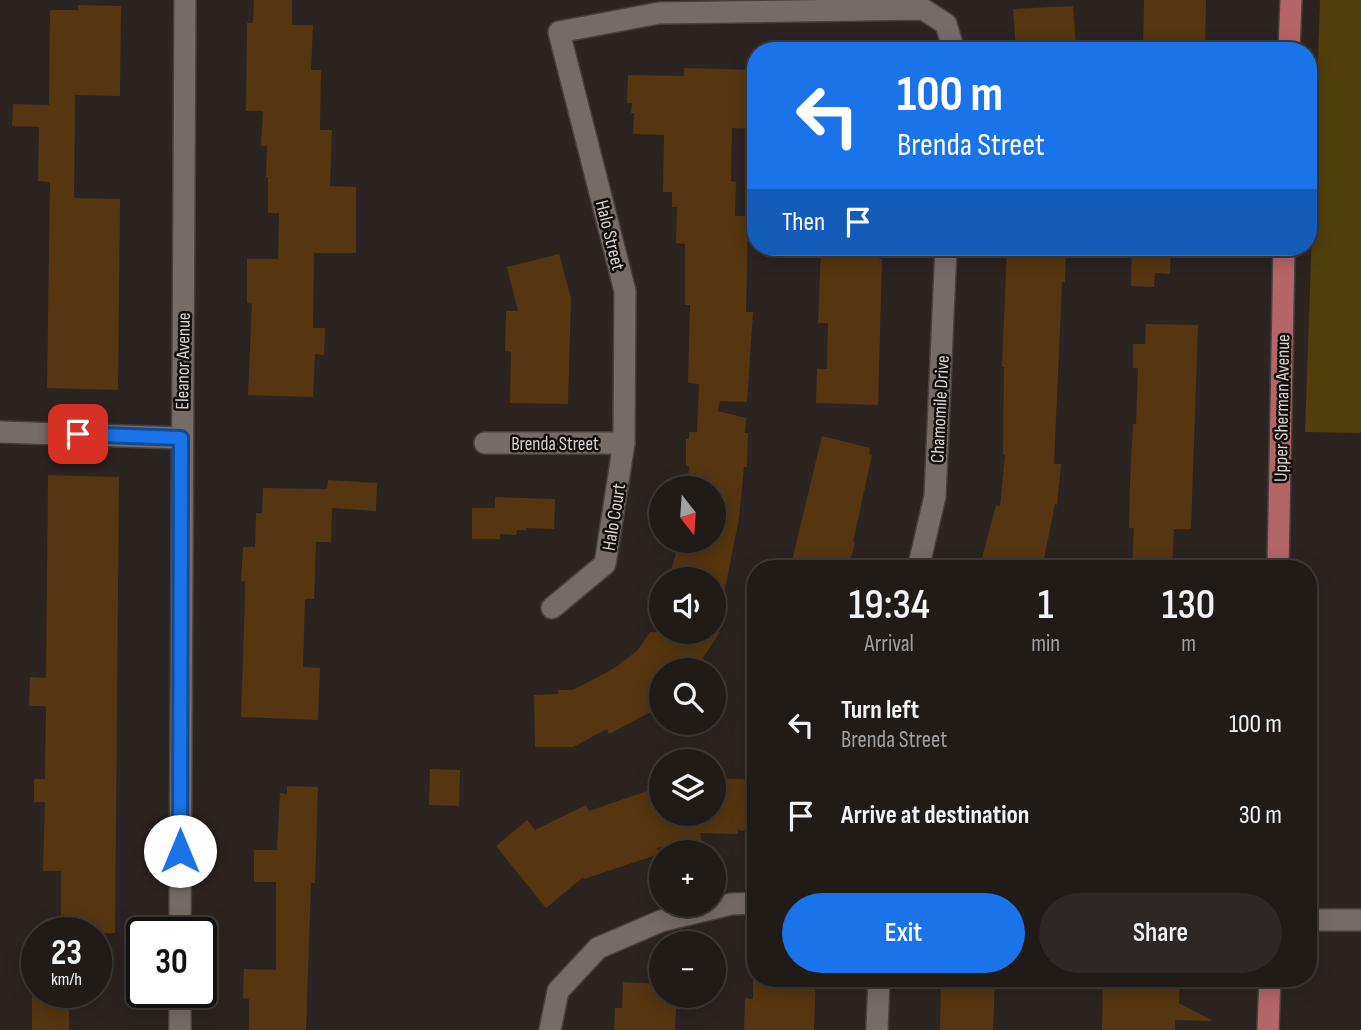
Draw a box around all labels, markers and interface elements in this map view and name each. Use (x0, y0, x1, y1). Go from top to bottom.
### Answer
text: 100 m (897, 66, 1003, 125)
icon: left (782, 70, 873, 161)
text: Brenda Street (897, 126, 1045, 165)
street label: Halo Street (590, 198, 629, 273)
icon: arrive (839, 203, 877, 241)
text: Then (782, 207, 825, 238)
street label: Eleanor Avenue (171, 312, 196, 410)
street label: Upper Sherman Avenue (1270, 334, 1295, 482)
street label: Chamomile Drive (926, 355, 955, 464)
pin (48, 404, 108, 464)
icon: arrive (59, 415, 97, 453)
street label: Brenda Street (511, 433, 599, 456)
north arrow (649, 476, 726, 553)
map controls (649, 476, 726, 1008)
street label: Halo Court (598, 482, 631, 552)
button: sound (649, 567, 726, 644)
text: 19:34 (849, 580, 930, 631)
text: 1 (1038, 580, 1054, 631)
text: 130 (1162, 580, 1215, 631)
text: Arrival (864, 630, 914, 658)
text: min (1031, 630, 1060, 658)
text: m (1181, 630, 1196, 658)
button: search (649, 658, 726, 735)
text: Turn left (841, 695, 919, 726)
icon: left (782, 706, 820, 744)
text: 100 m (1229, 709, 1282, 740)
text: Brenda Street (841, 726, 947, 754)
button: layers (649, 749, 726, 826)
icon: arrive (782, 797, 820, 835)
text: Arrive at destination (841, 800, 1029, 831)
text: 30 m (1239, 800, 1282, 831)
position arrow (143, 814, 217, 888)
button: + (649, 840, 726, 917)
button: Exit (782, 893, 1025, 973)
button: Share (1039, 893, 1282, 973)
speed limit sign: 30 (126, 917, 217, 1008)
button: − (649, 931, 726, 1008)
text: 23 (51, 932, 82, 975)
text: km/h (51, 969, 82, 990)

